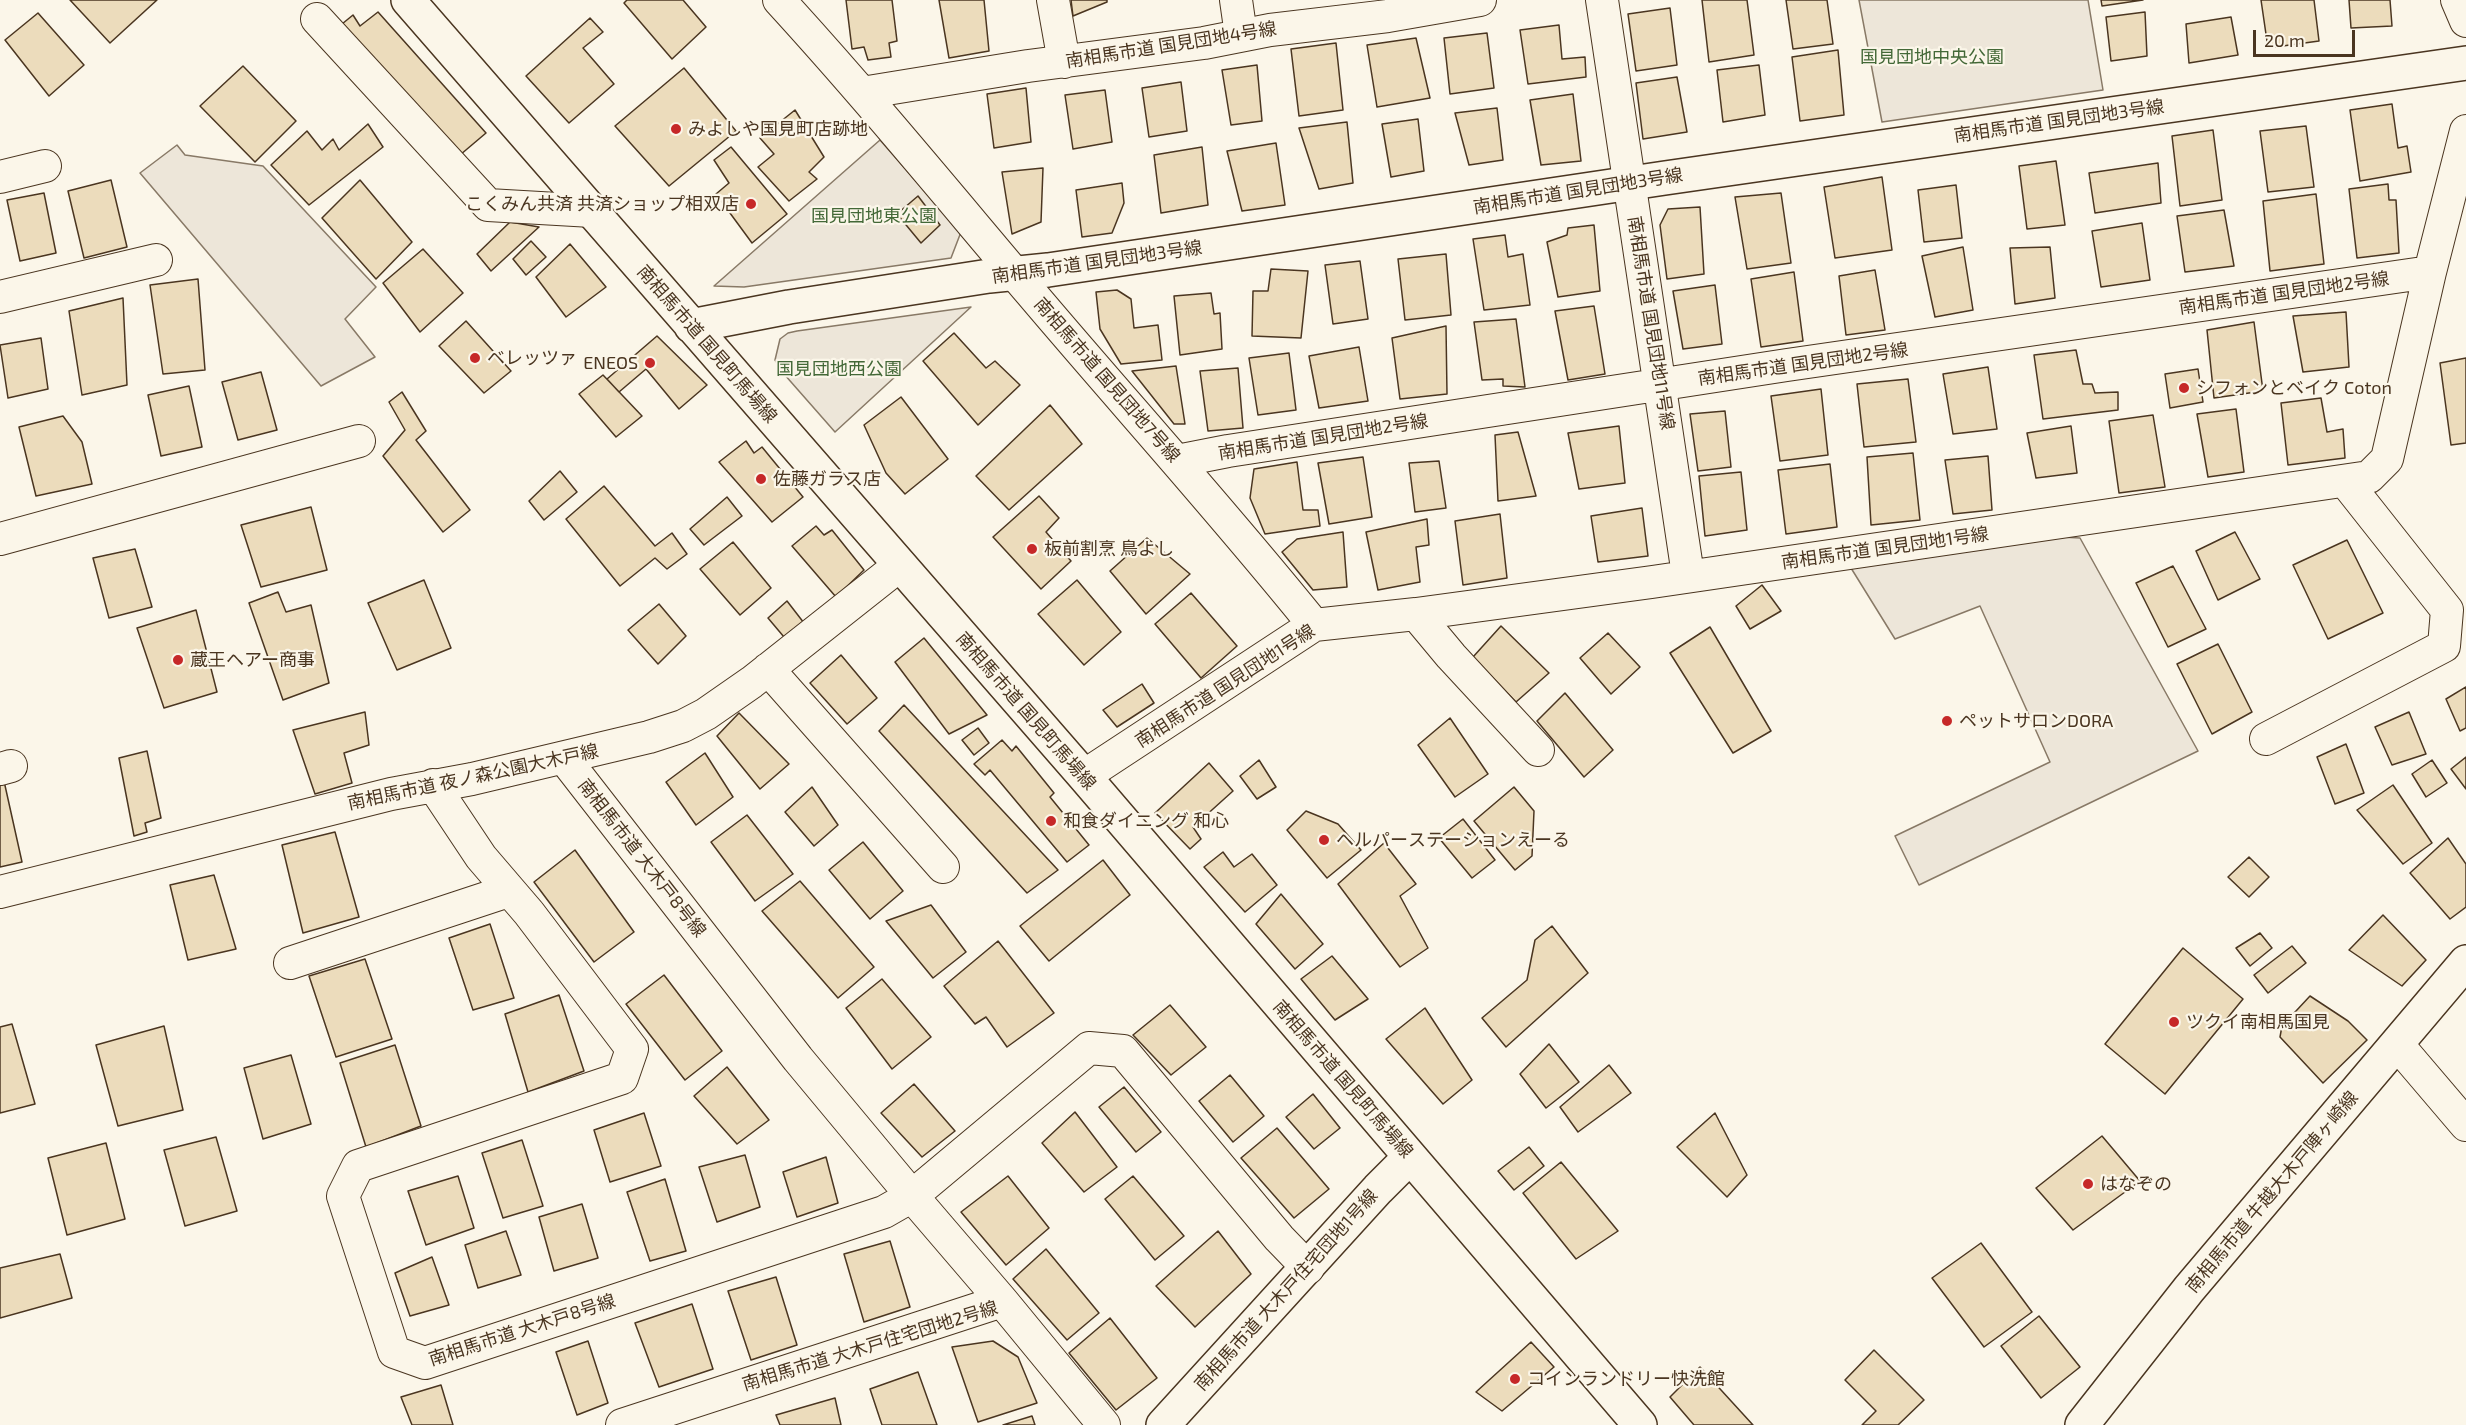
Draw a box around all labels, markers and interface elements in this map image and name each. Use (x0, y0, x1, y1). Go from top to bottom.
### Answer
street label: 南相馬市道 国見団地4号線 (1064, 18, 1278, 72)
scale bar (2256, 18, 2358, 56)
text: 20 m (2264, 29, 2305, 51)
park label: 国見団地中央公園 (1860, 46, 2004, 68)
street label: 南相馬市道 国見団地3号線 (1953, 96, 2165, 146)
place label: みよしや国見町店跡地 (688, 118, 868, 140)
marker: みよしや国見町店跡地 (669, 122, 683, 136)
street label: 南相馬市道 国見団地3号線 (1472, 164, 1684, 218)
place label: こくみん共済 共済ショップ相双店 (465, 193, 739, 215)
marker: こくみん共済 共済ショップ相双店 (744, 197, 758, 211)
park label: 国見団地東公園 (811, 205, 937, 227)
street label: 南相馬市道 国見団地11号線 (1623, 214, 1679, 432)
street label: 南相馬市道 国見団地3号線 (991, 237, 1203, 287)
street label: 南相馬市道 国見町馬場線 (633, 261, 781, 427)
street label: 南相馬市道 国見団地2号線 (2177, 268, 2391, 318)
street label: 南相馬市道 国見団地7号線 (1030, 293, 1184, 467)
street label: 南相馬市道 国見団地2号線 (1696, 339, 1910, 389)
place label: ベレッツァ (487, 347, 577, 369)
marker: ベレッツァ (468, 351, 482, 365)
place label: ENEOS (583, 352, 638, 374)
marker: ENEOS (643, 356, 657, 370)
park label: 国見団地西公園 (776, 358, 902, 380)
place label: シフォンとベイク Coton (2196, 377, 2392, 399)
marker: シフォンとベイク Coton (2177, 381, 2191, 395)
street label: 南相馬市道 国見団地2号線 (1217, 410, 1429, 464)
place label: 佐藤ガラス店 (773, 468, 881, 490)
marker: 佐藤ガラス店 (754, 472, 768, 486)
street label: 南相馬市道 国見団地1号線 (1780, 523, 1990, 573)
place label: 板前割烹 鳥よし (1044, 538, 1174, 560)
marker: 板前割烹 鳥よし (1025, 542, 1039, 556)
street label: 南相馬市道 国見団地1号線 (1131, 620, 1319, 752)
street label: 南相馬市道 国見町馬場線 (952, 628, 1100, 794)
place label: 蔵王ヘアー商事 (190, 649, 315, 671)
marker: 蔵王ヘアー商事 (171, 653, 185, 667)
place label: ペットサロンDORA (1959, 710, 2113, 732)
marker: ペットサロンDORA (1940, 714, 1954, 728)
street label: 南相馬市道 夜ノ森公園大木戸線 (346, 740, 600, 814)
street label: 南相馬市道 大木戸8号線 (573, 775, 711, 941)
place label: 和食ダイニング 和心 (1063, 810, 1229, 832)
marker: 和食ダイニング 和心 (1044, 814, 1058, 828)
place label: ヘルパーステーションえーる (1336, 829, 1570, 851)
marker: ヘルパーステーションえーる (1317, 833, 1331, 847)
street label: 南相馬市道 国見町馬場線 (1269, 996, 1417, 1162)
place label: ツクイ南相馬国見 (2186, 1011, 2330, 1033)
marker: ツクイ南相馬国見 (2167, 1015, 2181, 1029)
street label: 南相馬市道 牛越大木戸陣ヶ崎線 (2181, 1087, 2363, 1297)
place label: はなぞの (2100, 1173, 2172, 1195)
marker: はなぞの (2081, 1177, 2095, 1191)
street label: 南相馬市道 大木戸住宅団地1号線 (1190, 1185, 1382, 1395)
street label: 南相馬市道 大木戸8号線 (426, 1290, 618, 1370)
street label: 南相馬市道 大木戸住宅団地2号線 (740, 1297, 1000, 1395)
place label: コインランドリー快洗館 (1527, 1368, 1725, 1390)
marker: コインランドリー快洗館 (1508, 1372, 1522, 1386)

